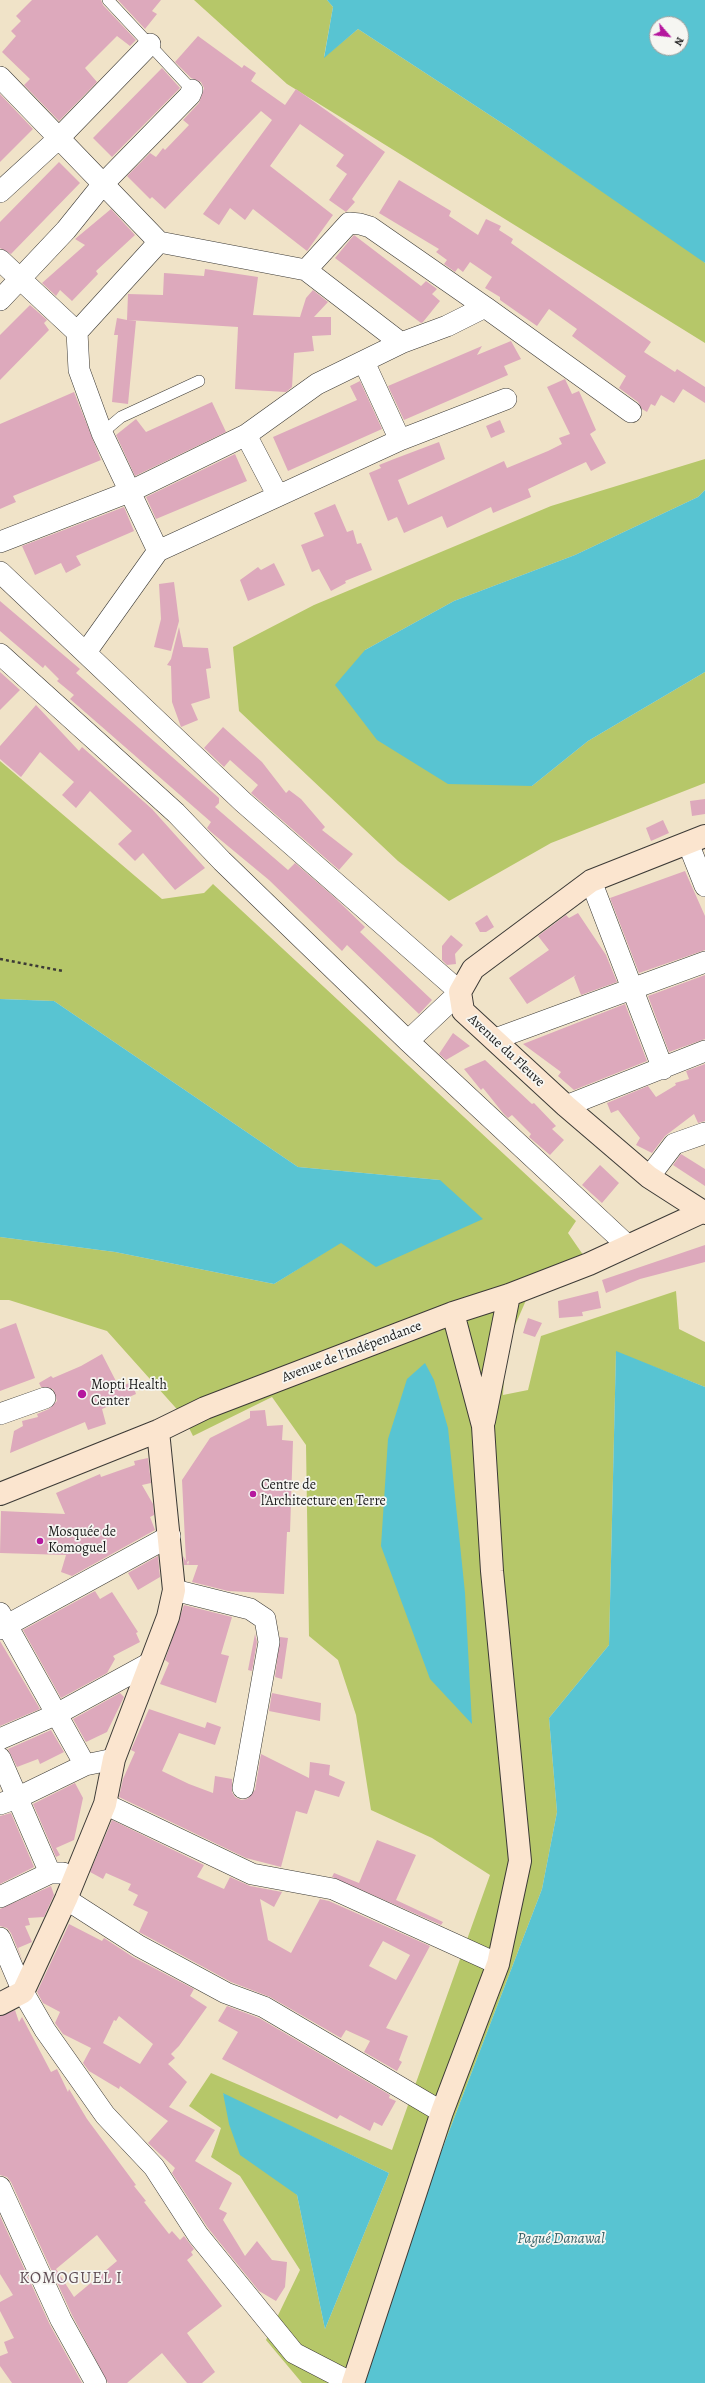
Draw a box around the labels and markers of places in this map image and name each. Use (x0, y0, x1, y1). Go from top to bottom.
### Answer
place label: Mopti Health Center (91, 1378, 167, 1410)
marker: Mopti Health Center (76, 1388, 88, 1400)
place label: Centre de l’Architecture en Terre (261, 1478, 386, 1510)
marker: Centre de l’Architecture en Terre (248, 1489, 258, 1499)
place label: Mosquée de Komoguel (48, 1525, 116, 1558)
marker: Mosquée de Komoguel (35, 1536, 45, 1546)

